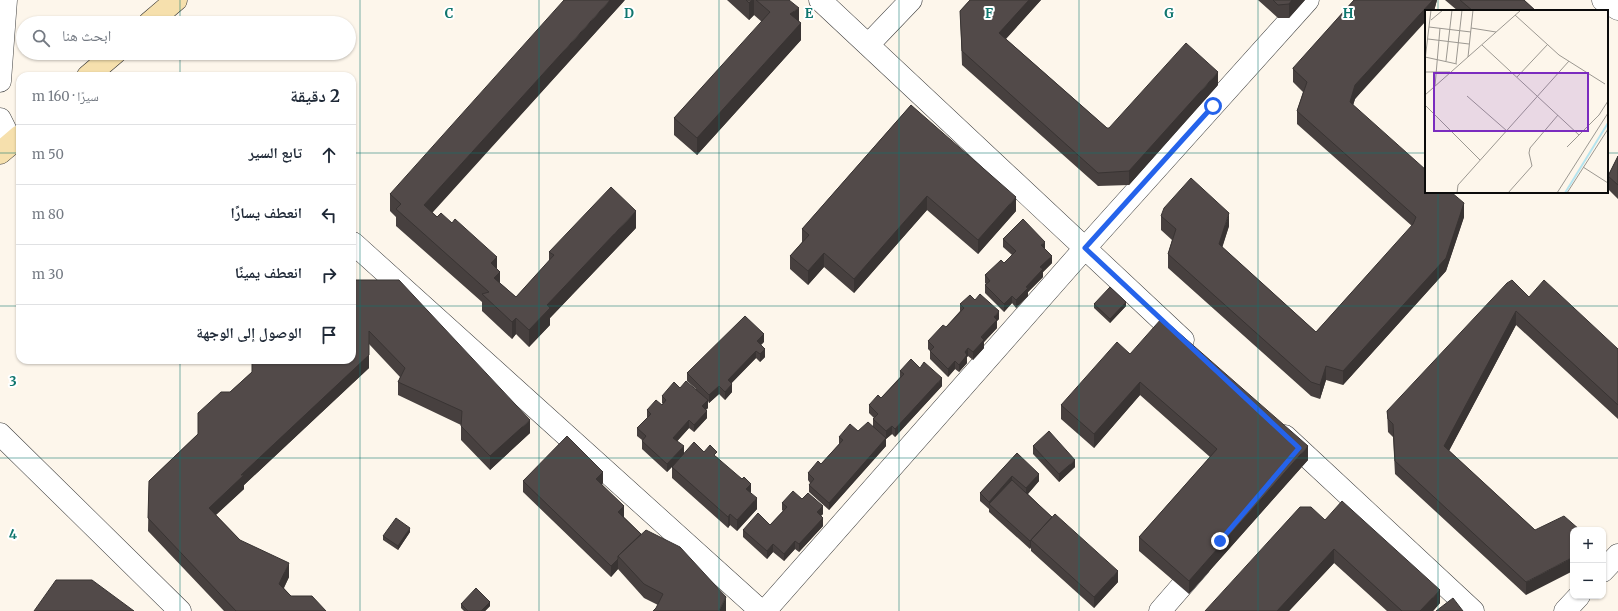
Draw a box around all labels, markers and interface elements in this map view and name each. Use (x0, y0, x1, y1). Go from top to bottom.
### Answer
text: C (445, 5, 454, 22)
text: D (624, 5, 634, 22)
text: E (805, 5, 814, 22)
text: F (985, 5, 993, 22)
text: G (1164, 5, 1174, 22)
text: H (1343, 5, 1354, 22)
inset map (1425, 10, 1608, 193)
search box (16, 16, 356, 60)
text: ابحث هنا (62, 26, 111, 45)
icon: search (30, 27, 52, 49)
text: 2 دقيقة (290, 85, 340, 107)
text: سيرًا · 160 m (32, 88, 99, 105)
route start (1204, 97, 1222, 115)
text: تابع السير (248, 143, 302, 162)
icon: ahead (318, 144, 340, 166)
text: 50 m (32, 146, 64, 163)
text: انعطف يسارًا (230, 203, 302, 222)
icon: left (318, 204, 340, 226)
text: 80 m (32, 206, 64, 223)
text: انعطف يمينًا (235, 263, 302, 282)
icon: right (318, 264, 340, 286)
text: 30 m (32, 266, 64, 283)
text: الوصول إلى الوجهة (196, 323, 302, 342)
icon: arrive (318, 324, 340, 346)
text: 3 (9, 373, 17, 390)
text: 4 (9, 526, 18, 543)
map controls (1570, 527, 1606, 599)
button: + (1570, 527, 1606, 563)
route end (1211, 532, 1229, 550)
button: − (1570, 563, 1606, 599)

